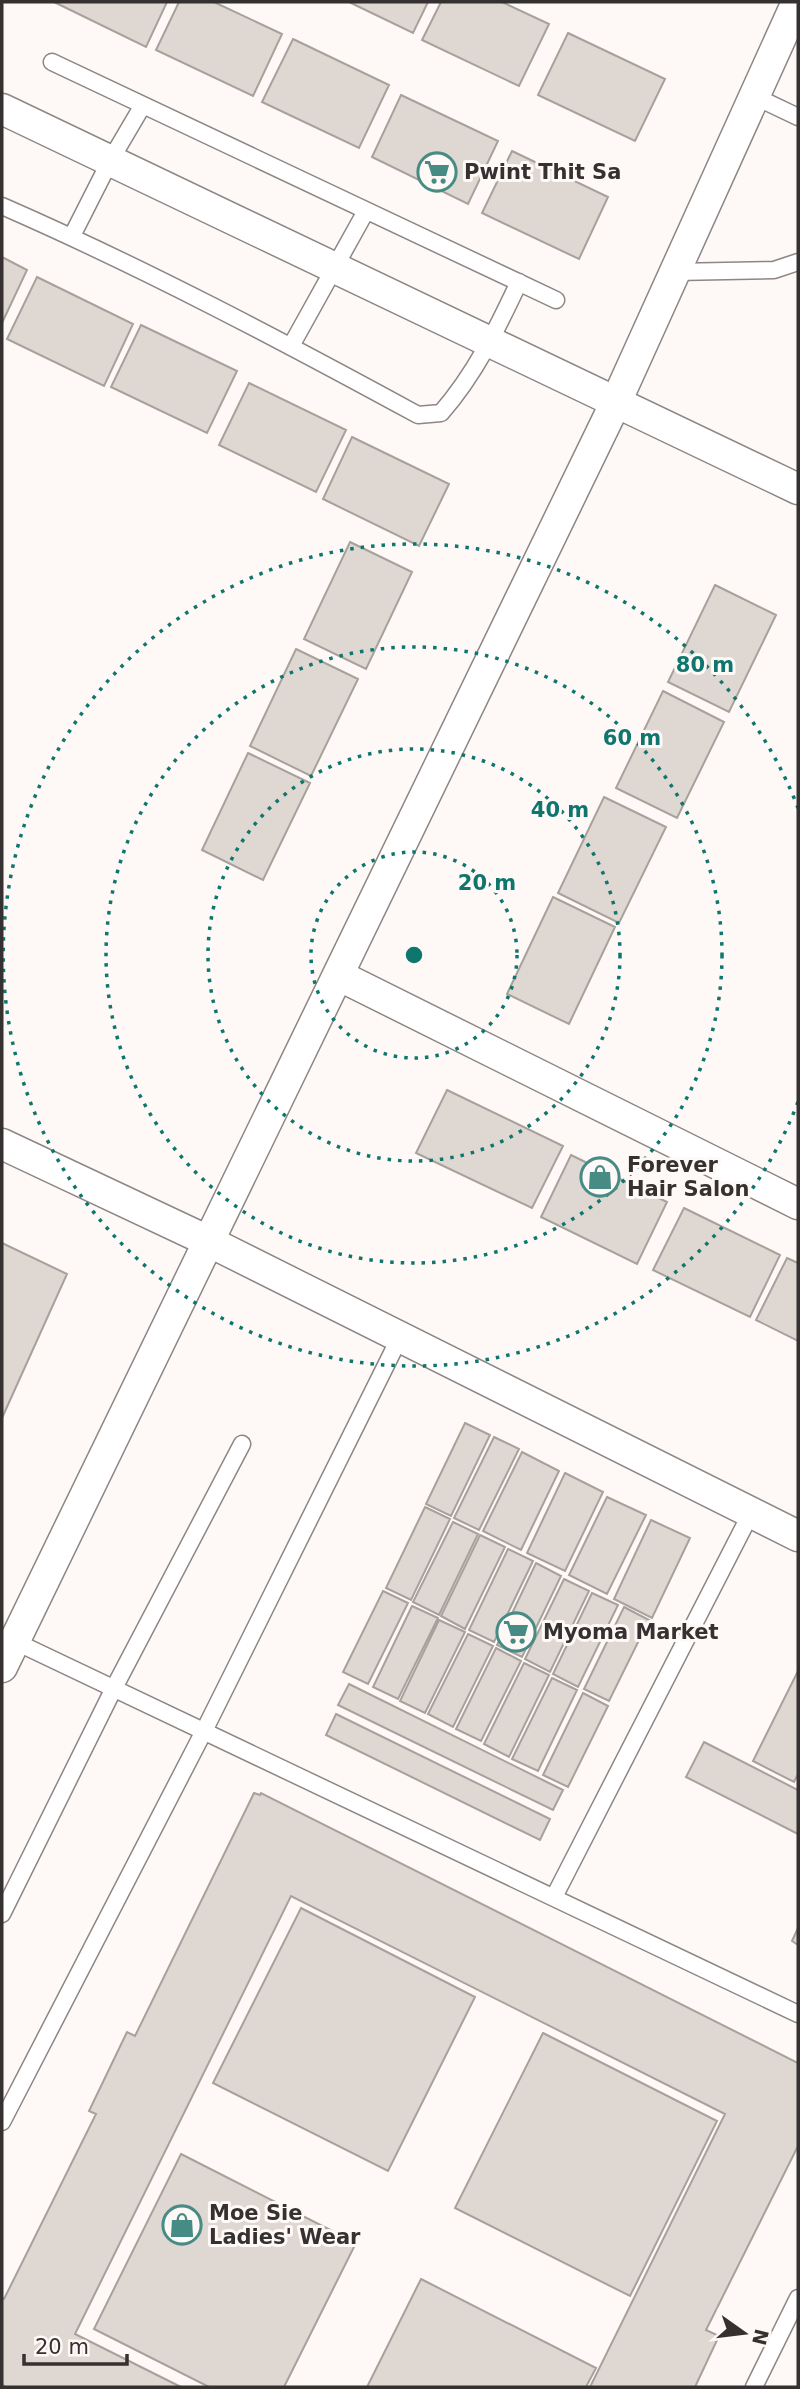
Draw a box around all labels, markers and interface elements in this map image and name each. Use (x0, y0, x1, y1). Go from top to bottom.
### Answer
supermarket icon: Pwint Thit Sa (416, 151, 458, 193)
place label: Pwint Thit Sa (464, 160, 621, 184)
text: 80 m (676, 653, 734, 677)
text: 60 m (603, 726, 661, 750)
text: 40 m (531, 798, 589, 822)
text: 20 m (458, 871, 516, 895)
centre of rings (402, 943, 426, 967)
place label: Forever Hair Salon (627, 1153, 749, 1201)
shop icon: Forever Hair Salon (579, 1156, 621, 1198)
supermarket icon: Myoma Market (495, 1611, 537, 1653)
place label: Myoma Market (543, 1620, 719, 1644)
place label: Moe Sie Ladies' Wear (209, 2201, 361, 2249)
shop icon: Moe Sie Ladies' Wear (161, 2204, 203, 2246)
north arrow (709, 2298, 779, 2368)
scale bar (24, 2322, 128, 2366)
text: N (748, 2327, 773, 2347)
text: 20 m (35, 2335, 89, 2359)

